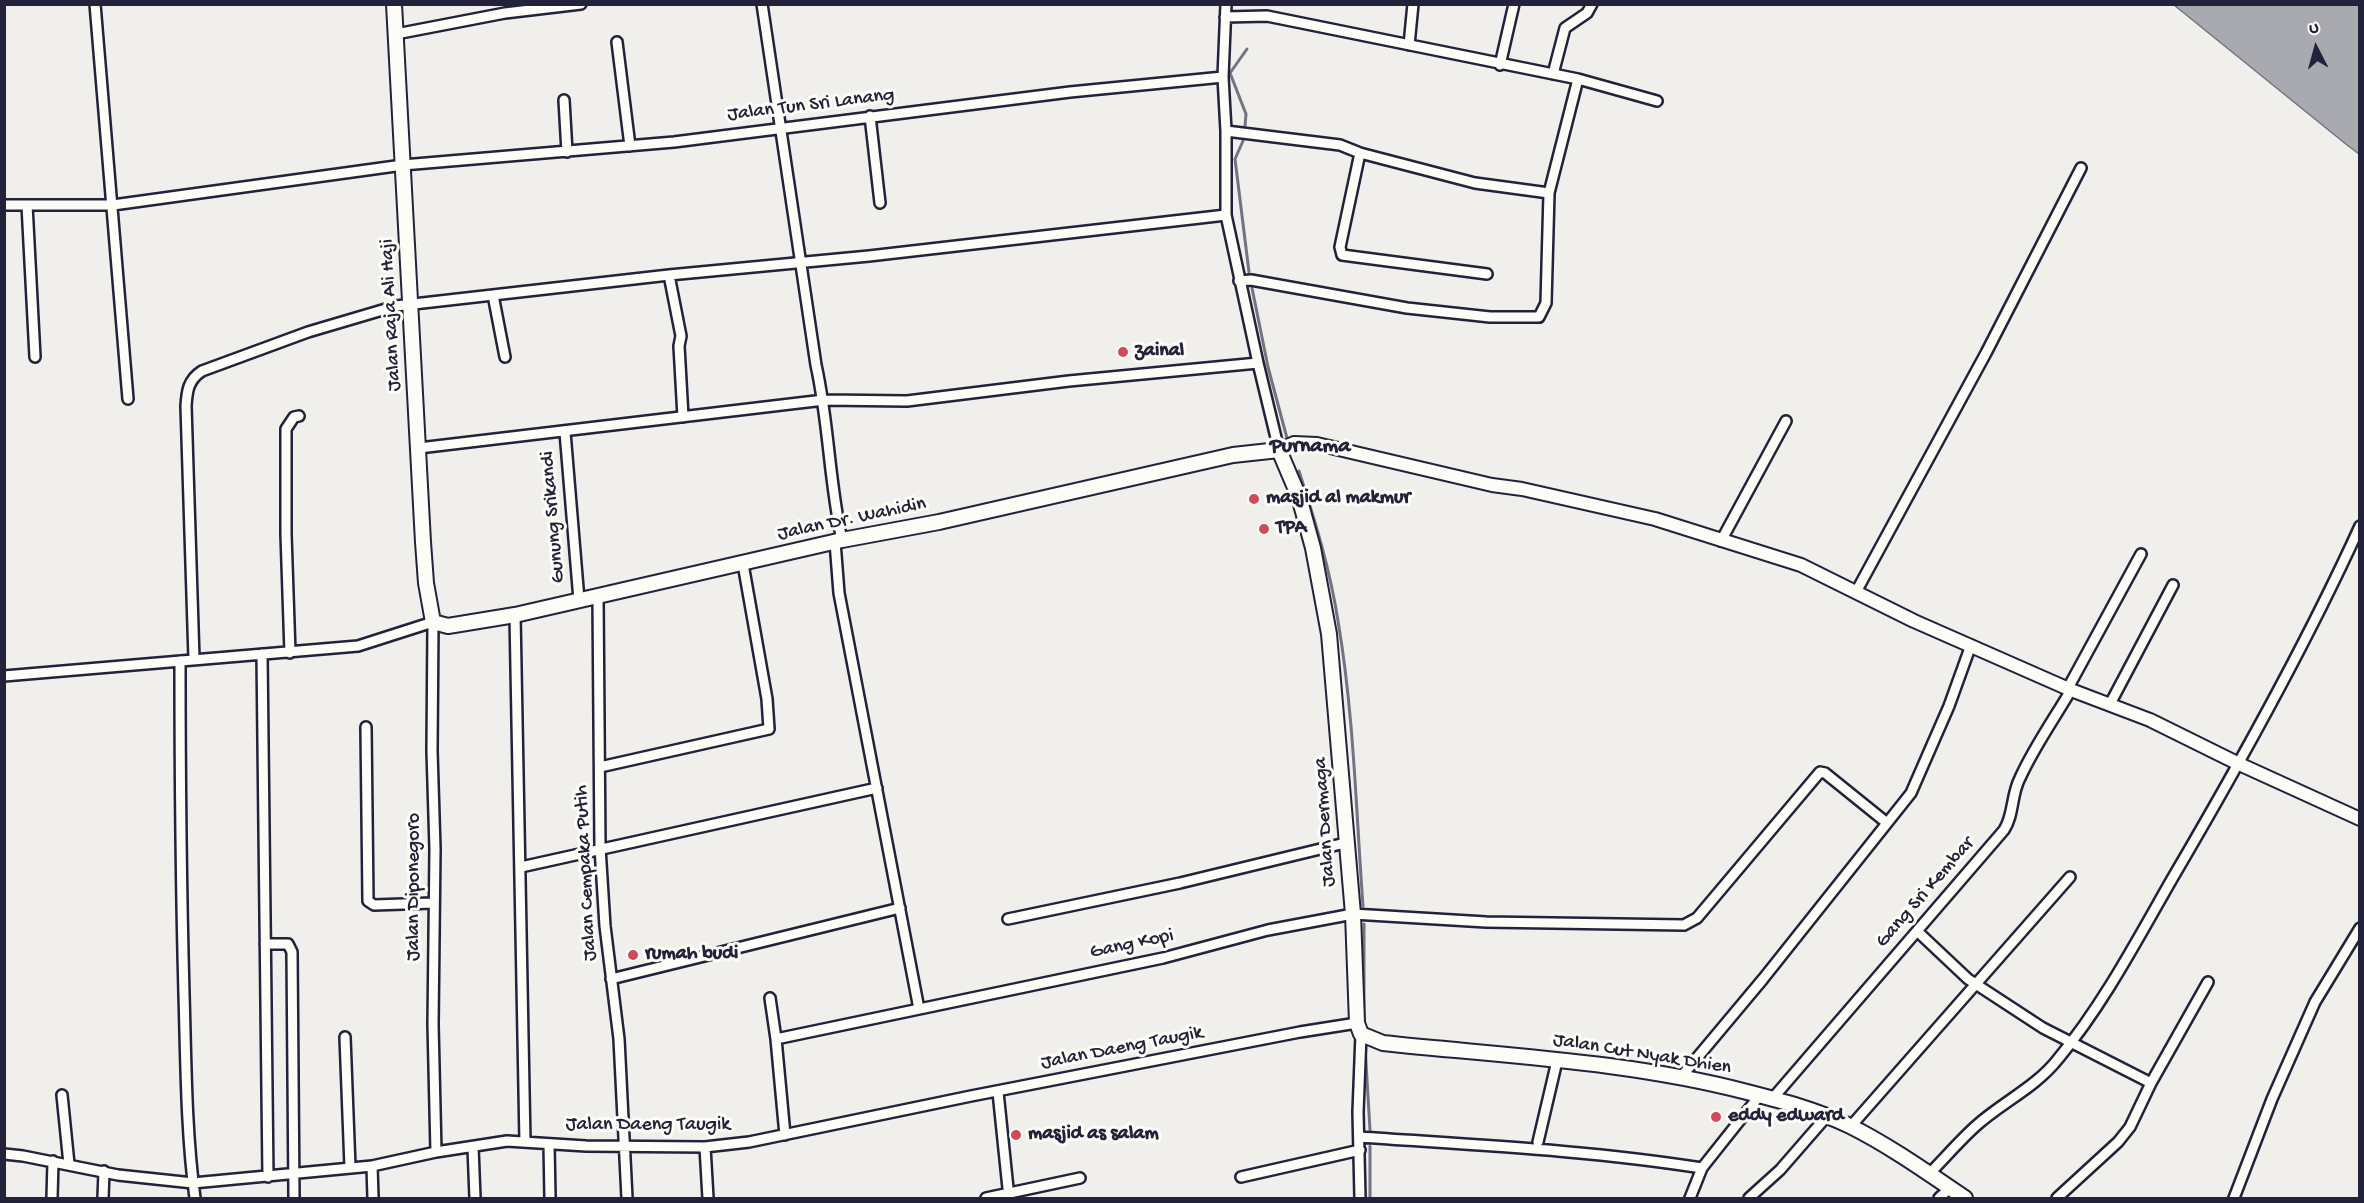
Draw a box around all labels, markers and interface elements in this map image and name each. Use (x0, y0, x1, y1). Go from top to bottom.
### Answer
north arrow (2286, 18, 2346, 78)
text: U (2308, 20, 2320, 40)
street label: Jalan Tun Sri Lanang (726, 84, 896, 128)
street label: Jalan Raja Ali Haji (376, 238, 408, 392)
place label: zainal (1135, 340, 1184, 364)
marker: zainal (1116, 345, 1130, 359)
district label: Purnama (1270, 435, 1350, 461)
street label: Gunung Srikandi (536, 450, 572, 584)
place label: masjid al makmur (1266, 487, 1410, 511)
marker: masjid al makmur (1247, 492, 1261, 506)
street label: Jalan Dr. Wahidin (775, 493, 929, 547)
place label: TPA (1276, 517, 1307, 541)
marker: TPA (1257, 522, 1271, 536)
street label: Jalan Dermaga (1310, 756, 1342, 888)
street label: Jalan Cempaka Putih (570, 784, 604, 962)
street label: Jalan Diponegoro (403, 813, 427, 961)
street label: Gang Sri Kembar (1871, 833, 1981, 953)
street label: Gang Kopi (1088, 924, 1176, 966)
place label: rumah budi (645, 943, 738, 967)
marker: rumah budi (626, 948, 640, 962)
street label: Jalan Daeng Taugik (1039, 1022, 1205, 1076)
street label: Jalan Cut Nyak Dhien (1551, 1029, 1733, 1081)
place label: eddy edward (1728, 1105, 1844, 1129)
marker: eddy edward (1709, 1110, 1723, 1124)
street label: Jalan Daeng Taugik (566, 1114, 730, 1138)
place label: masjid as salam (1028, 1123, 1159, 1147)
marker: masjid as salam (1009, 1128, 1023, 1142)

